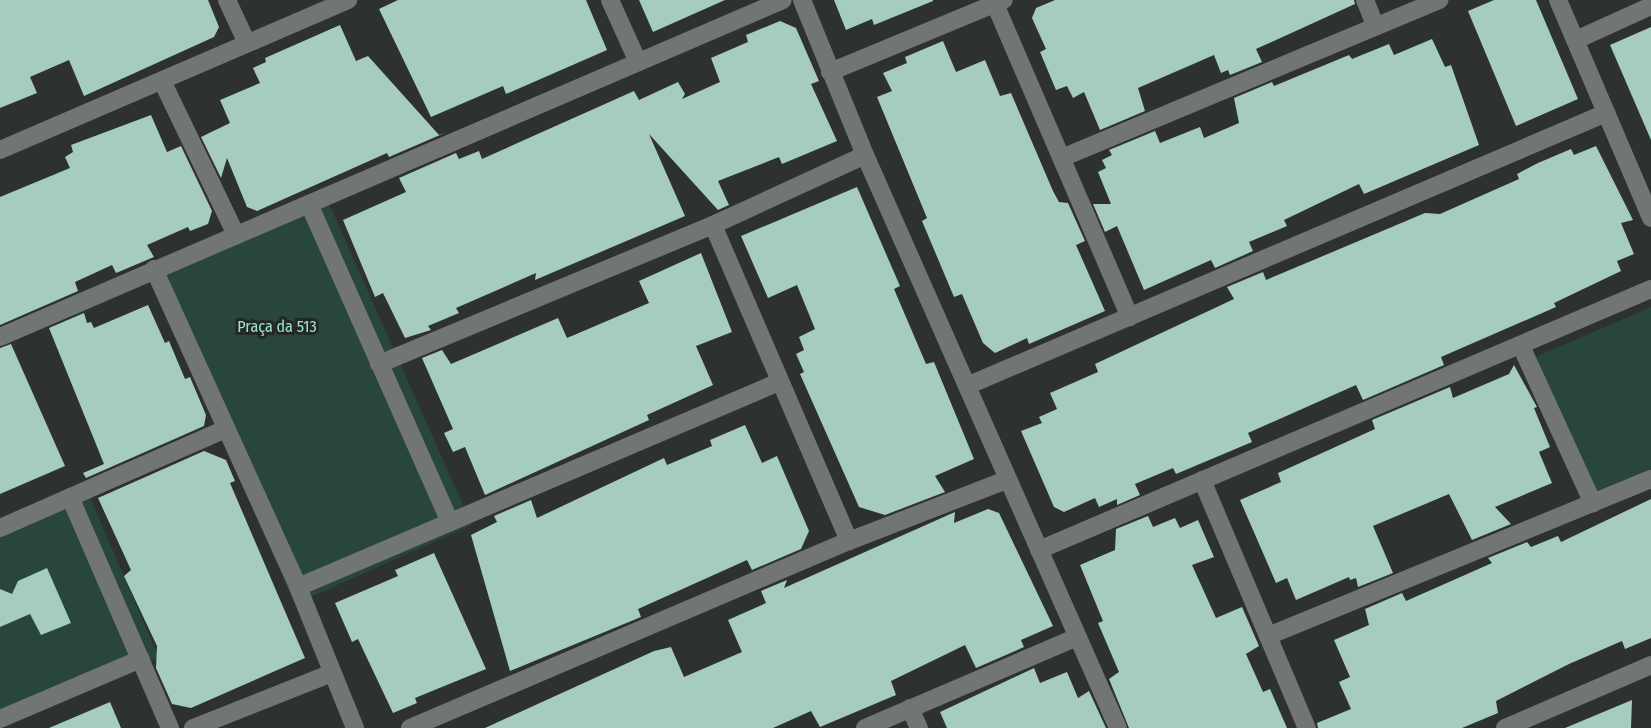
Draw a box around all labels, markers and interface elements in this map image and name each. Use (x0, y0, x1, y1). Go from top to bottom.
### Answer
park label: Praça da 513 (237, 317, 317, 337)

